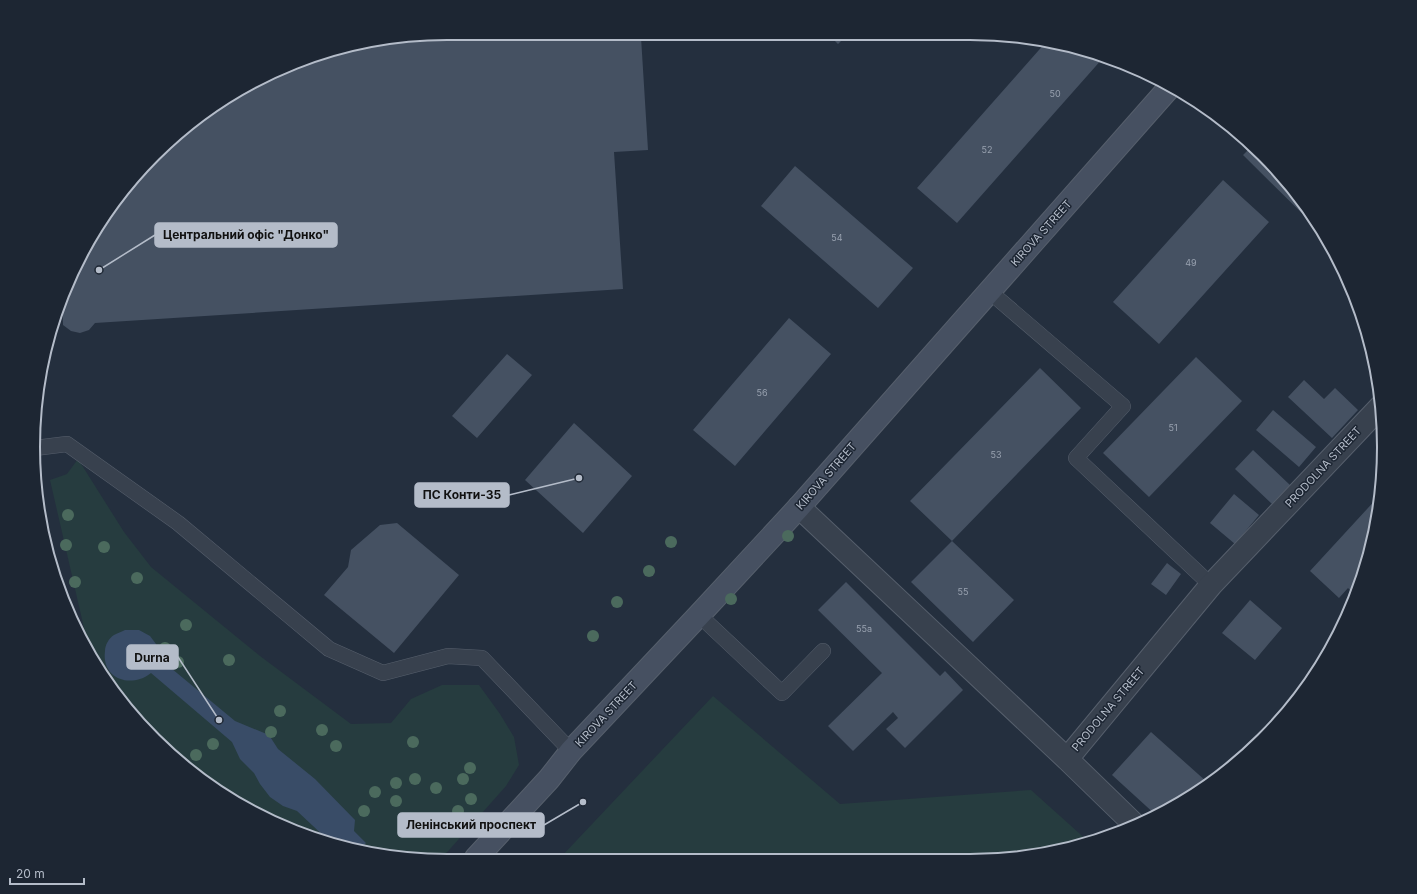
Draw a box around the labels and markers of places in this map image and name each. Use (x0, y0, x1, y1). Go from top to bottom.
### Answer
callout: Центральний офіс "Донко" (155, 223, 337, 247)
callout: ПС Конти-35 (415, 483, 509, 507)
callout: Durna (127, 645, 178, 669)
callout: Ленінський проспект (398, 813, 544, 837)

